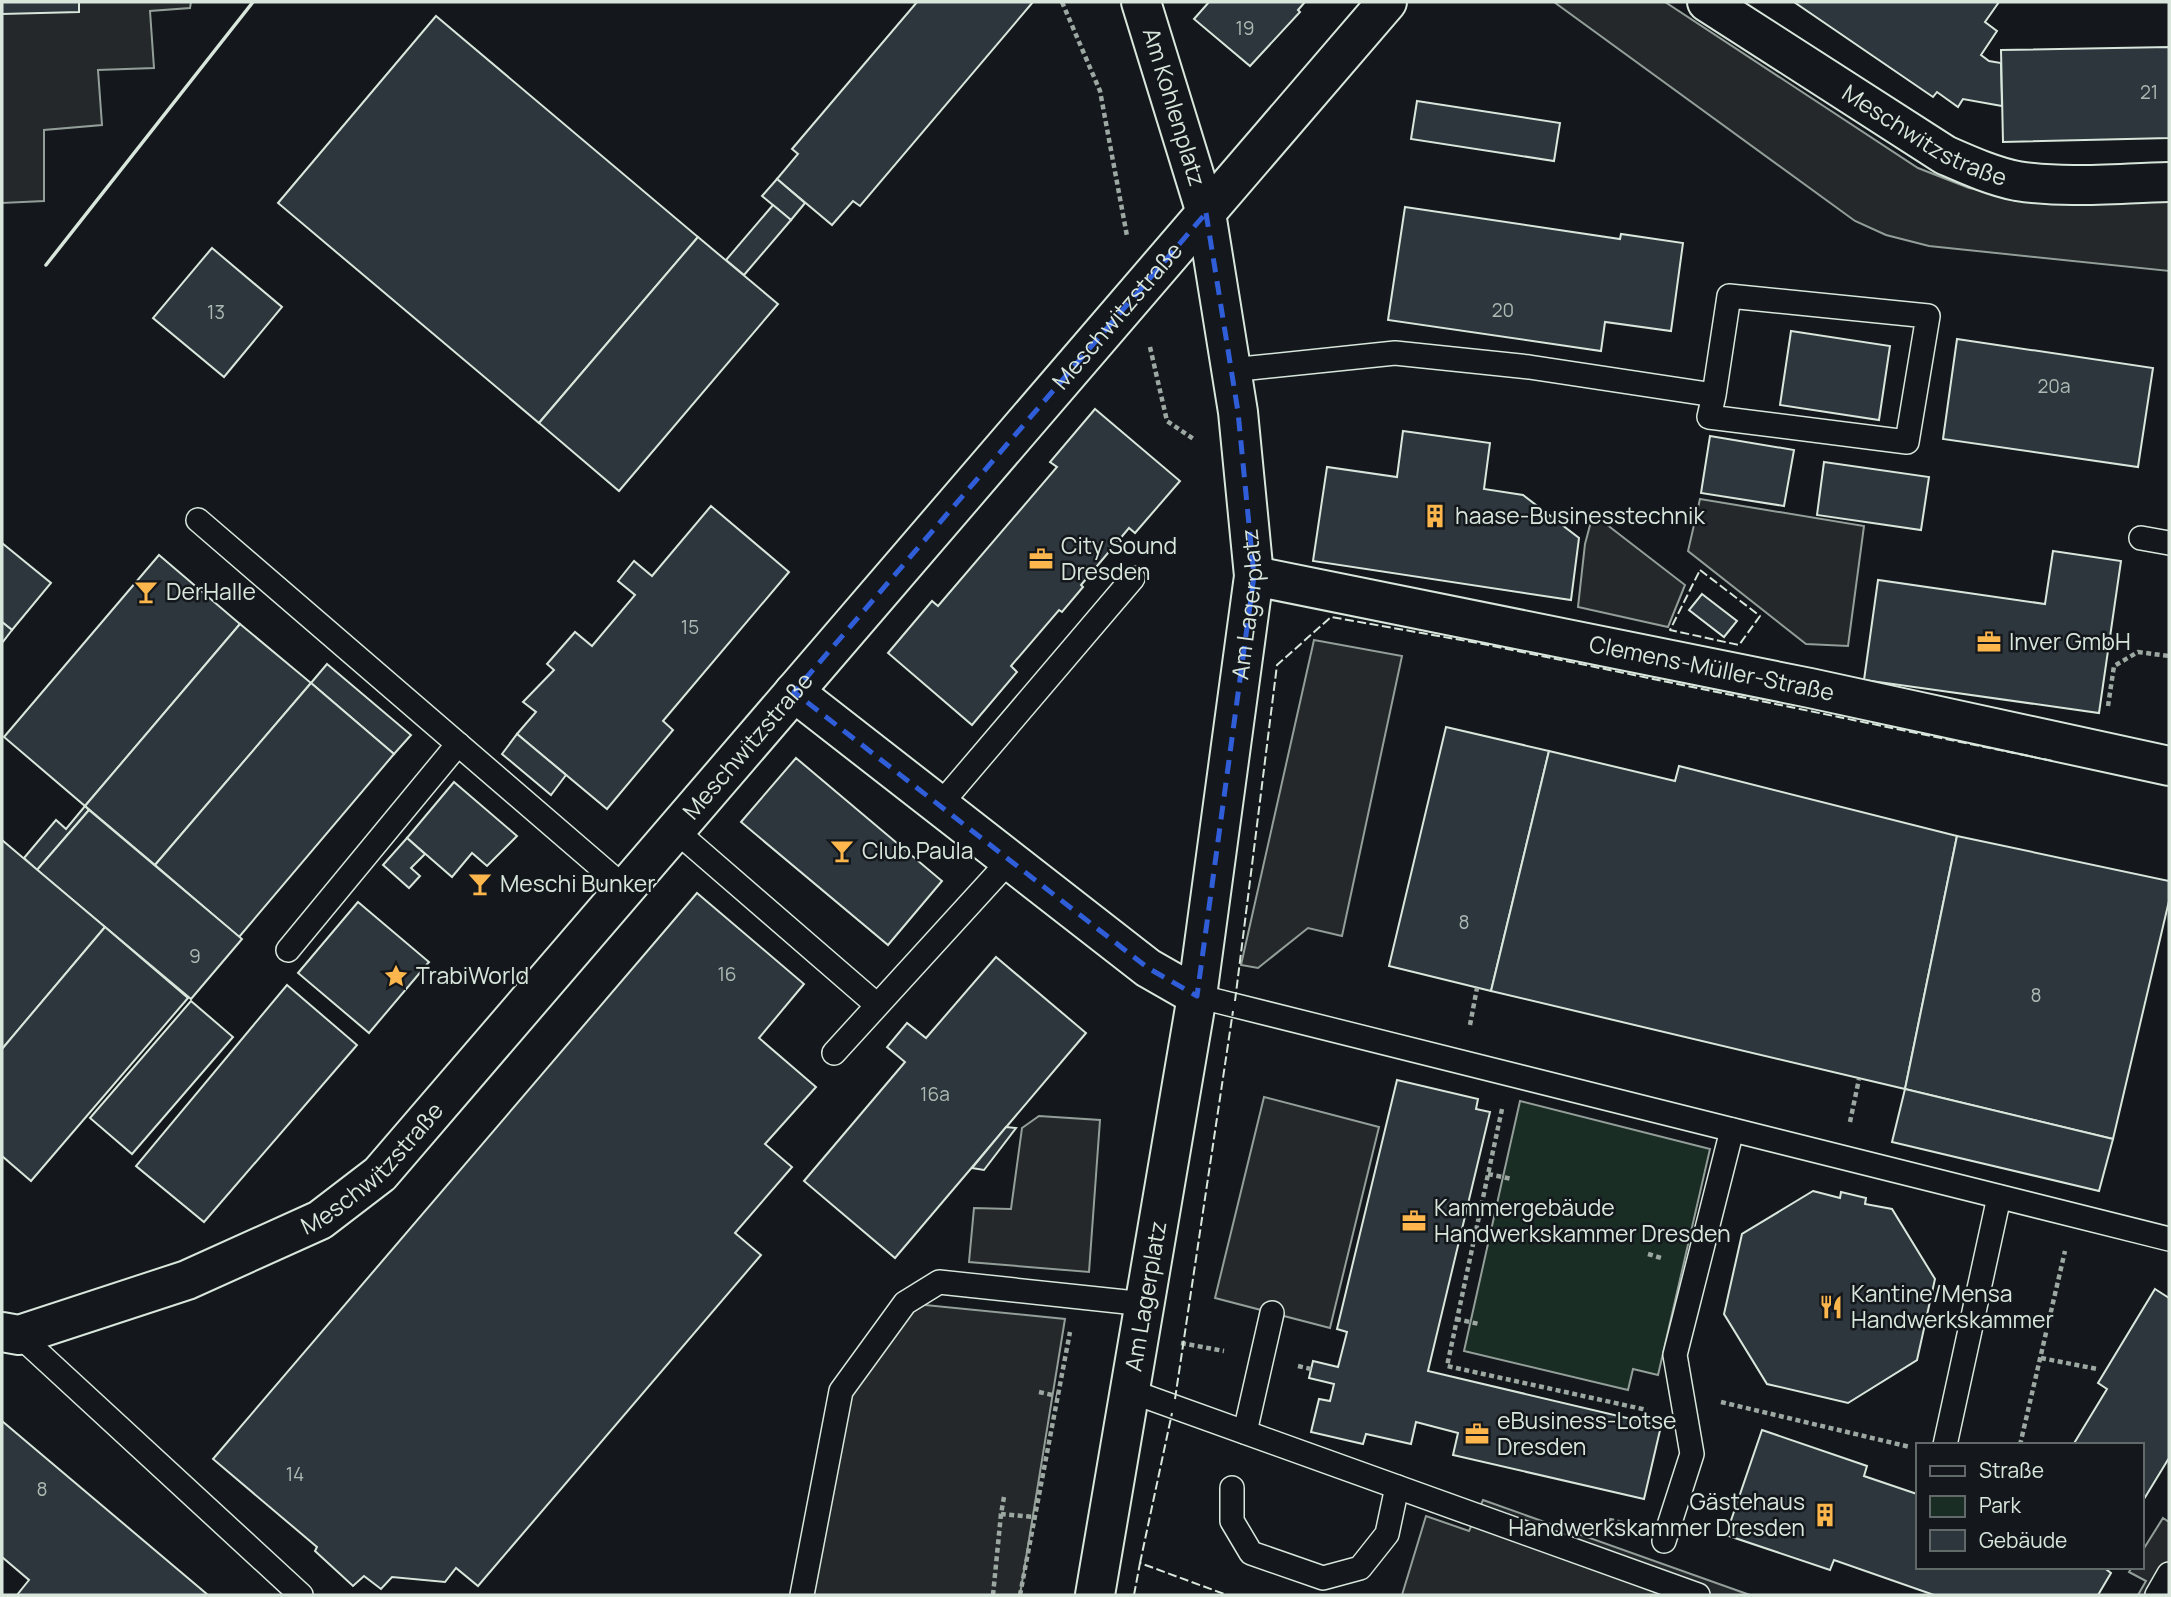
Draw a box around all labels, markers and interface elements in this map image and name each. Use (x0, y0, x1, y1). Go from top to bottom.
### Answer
house number: 19 (1235, 15, 1255, 41)
street label: Am Kohlenplatz (1136, 24, 1214, 190)
street label: Meschwitzstraße (1836, 76, 2011, 193)
house number: 21 (2140, 79, 2158, 105)
street label: Meschwitzstraße (1044, 235, 1189, 396)
house number: 20 (1492, 297, 1514, 323)
house number: 13 (207, 299, 225, 325)
house number: 20a (2038, 373, 2070, 399)
place label: haase-Businesstechnik (1455, 499, 1705, 531)
building icon: haase-Businesstechnik (1421, 502, 1449, 530)
street label: Am Lagerplatz (1223, 527, 1269, 681)
place label: City Sound Dresden (1061, 529, 1177, 587)
office icon: City Sound Dresden (1027, 545, 1055, 573)
place label: DerHalle (166, 575, 256, 607)
bar icon: DerHalle (132, 578, 160, 606)
house number: 15 (681, 614, 699, 640)
place label: Inver GmbH (2009, 625, 2131, 657)
street label: Clemens-Müller-Straße (1587, 627, 1838, 708)
office icon: Inver GmbH (1975, 628, 2003, 656)
street label: Meschwitzstraße (675, 665, 819, 826)
place label: Club Paula (862, 834, 974, 866)
bar icon: Club Paula (828, 837, 856, 865)
place label: Meschi Bunker (500, 867, 656, 899)
bar icon: Meschi Bunker (466, 870, 494, 898)
house number: 8 (1458, 909, 1470, 935)
house number: 9 (189, 943, 201, 969)
place label: TrabiWorld (416, 959, 529, 991)
house number: 16 (717, 961, 737, 987)
place icon: TrabiWorld (382, 962, 410, 990)
house number: 8 (2030, 982, 2042, 1008)
house number: 16a (920, 1081, 950, 1107)
street label: Meschwitzstraße (295, 1095, 450, 1242)
place label: Kammergebäude Handwerkskammer Dresden (1434, 1191, 1731, 1249)
office icon: Kammergebäude Handwerkskammer Dresden (1400, 1207, 1428, 1235)
street label: Am Lagerplatz (1116, 1219, 1173, 1374)
place label: Kantine/Mensa Handwerkskammer (1851, 1277, 2054, 1335)
restaurant icon: Kantine/Mensa Handwerkskammer (1817, 1293, 1845, 1321)
place label: eBusiness-Lotse Dresden (1497, 1404, 1677, 1462)
office icon: eBusiness-Lotse Dresden (1463, 1420, 1491, 1448)
legend (1916, 1443, 2143, 1569)
text: Straße (1979, 1456, 2044, 1484)
house number: 14 (286, 1461, 304, 1487)
house number: 8 (36, 1476, 48, 1502)
place label: Gästehaus Handwerkskammer Dresden (1508, 1485, 1805, 1543)
text: Park (1979, 1491, 2021, 1519)
building icon: Gästehaus Handwerkskammer Dresden (1811, 1501, 1839, 1529)
text: Gebäude (1979, 1526, 2067, 1554)

